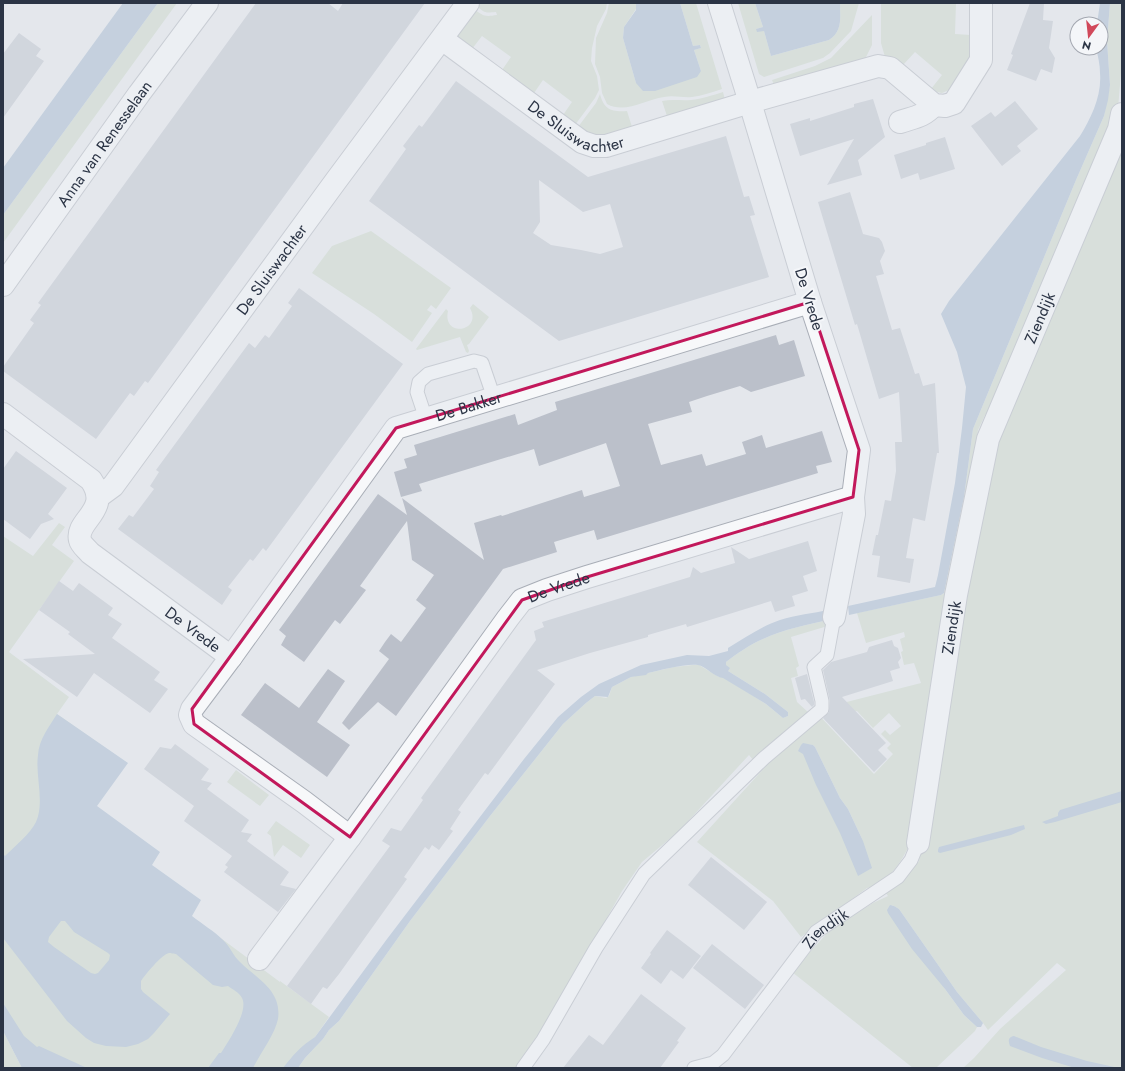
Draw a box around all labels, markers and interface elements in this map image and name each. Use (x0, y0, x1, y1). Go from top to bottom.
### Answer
north arrow (1069, 16, 1109, 56)
text: N (1080, 37, 1093, 55)
street label: Anna van Renesselaan (51, 76, 157, 211)
street label: De Sluiswachter (523, 95, 628, 158)
street label: De Sluiswachter (231, 219, 313, 320)
street label: De Vrede (789, 265, 830, 333)
street label: Ziendijk (1019, 288, 1061, 347)
street label: De Bakker (433, 385, 505, 427)
street label: De Vrede (524, 566, 593, 609)
street label: Ziendijk (936, 598, 967, 656)
street label: De Vrede (160, 601, 226, 658)
street label: Ziendijk (797, 902, 854, 953)

